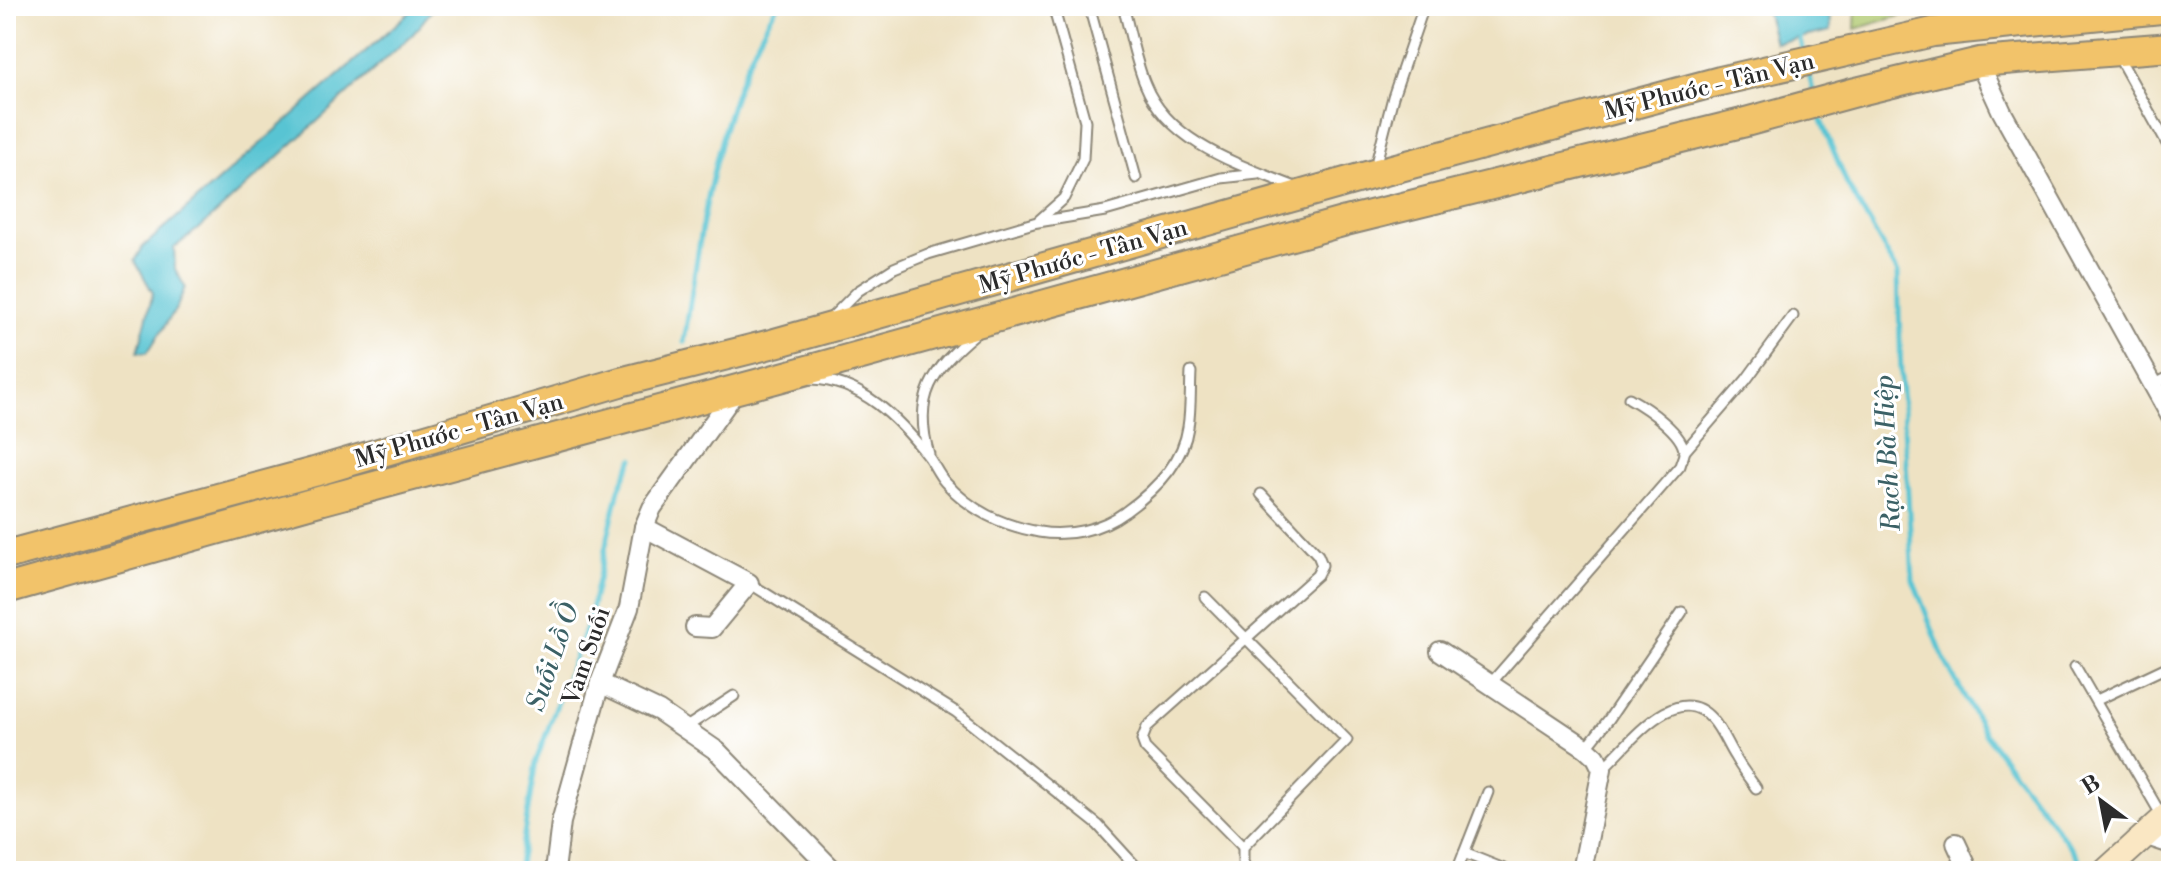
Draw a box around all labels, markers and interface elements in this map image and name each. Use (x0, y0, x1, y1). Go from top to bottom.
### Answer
street label: Mỹ Phước - Tân Vạn (1601, 46, 1817, 128)
street label: Mỹ Phước - Tân Vạn (975, 213, 1191, 301)
water label: Rạch Bà Hiệp (1868, 374, 1908, 533)
street label: Mỹ Phước - Tân Vạn (351, 387, 567, 475)
water label: Suối Lồ Ồ (515, 597, 587, 715)
street label: Vàm Suối (556, 603, 618, 710)
north arrow (2061, 761, 2141, 841)
text: B (2077, 769, 2105, 801)

